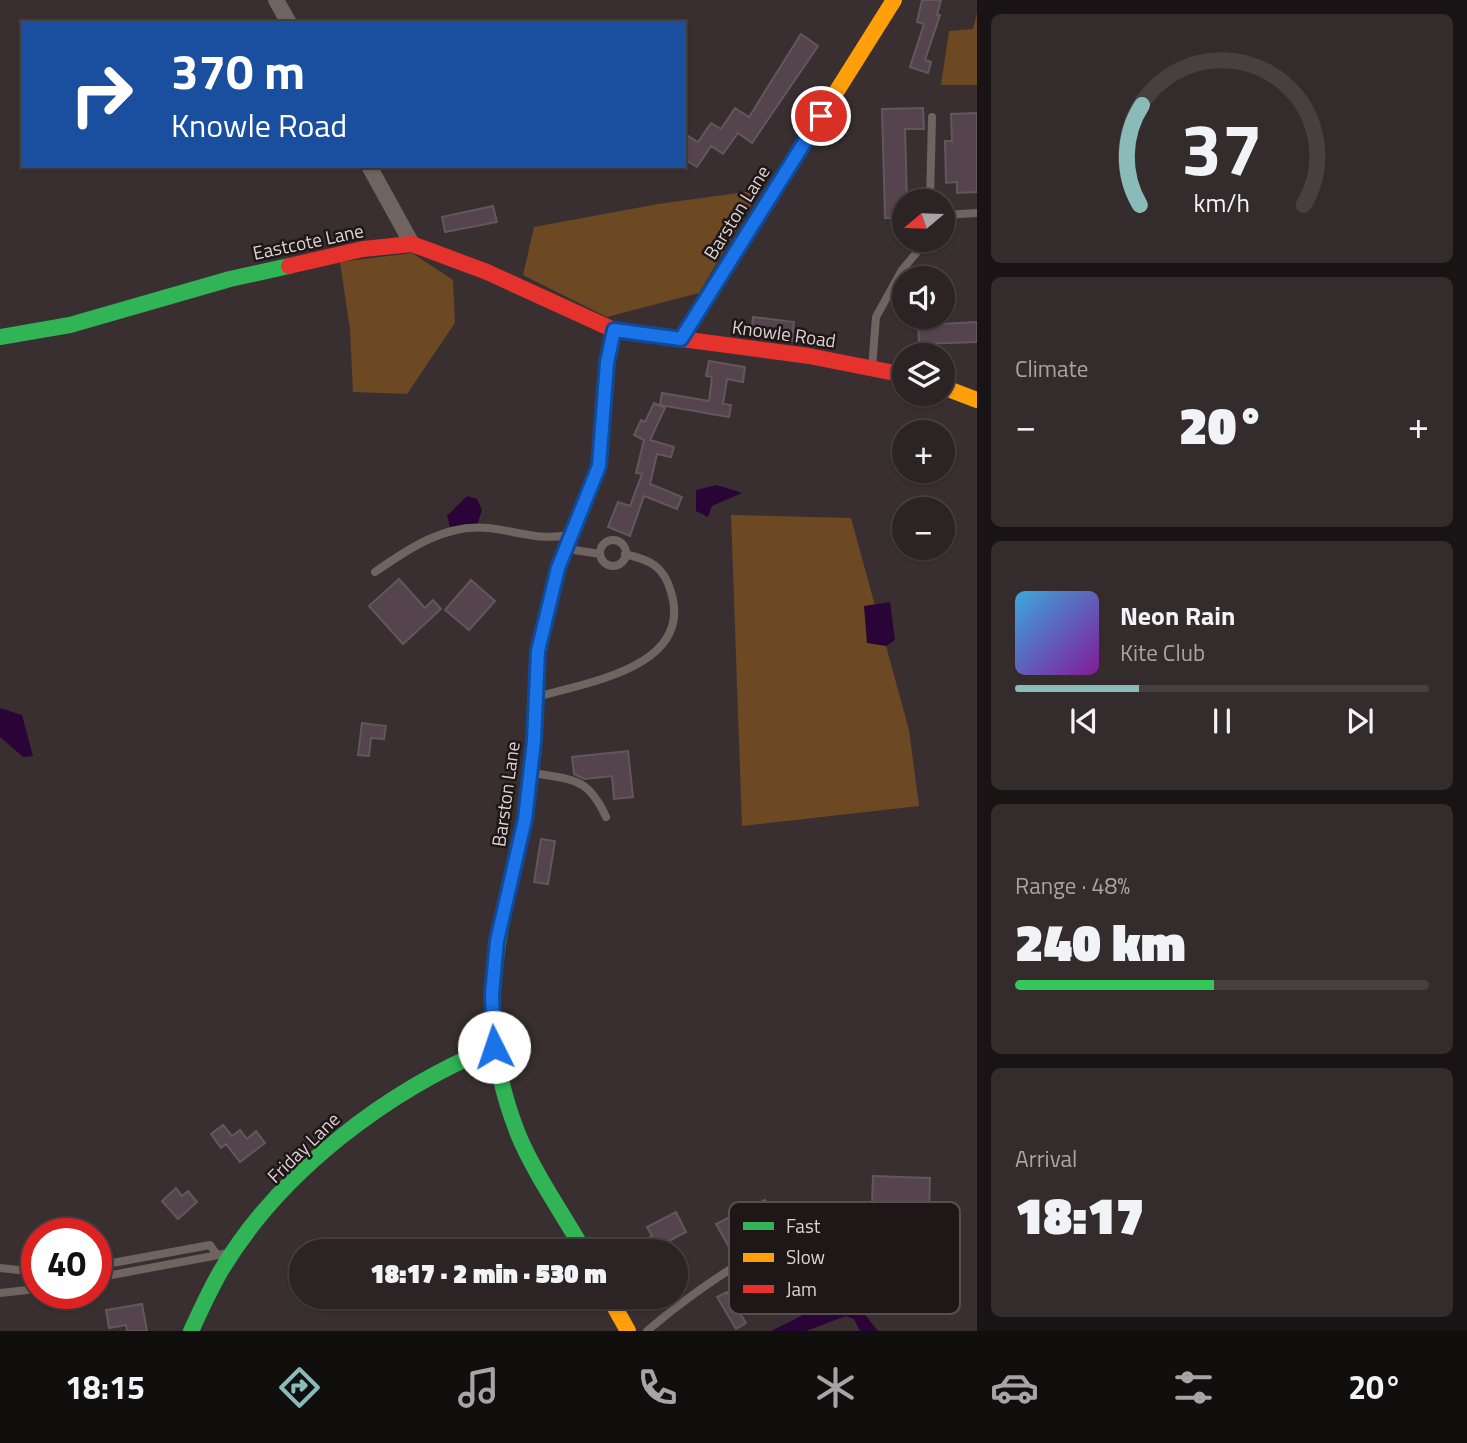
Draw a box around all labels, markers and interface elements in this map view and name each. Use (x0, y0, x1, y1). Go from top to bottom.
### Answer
text: 370 m (171, 33, 305, 108)
icon: right (56, 49, 147, 140)
pin (791, 86, 851, 146)
text: 37 (1181, 93, 1263, 203)
icon: arrive (802, 97, 840, 135)
text: Knowle Road (171, 101, 347, 149)
street label: Barston Lane (696, 159, 776, 265)
text: km/h (1194, 184, 1250, 222)
north arrow (892, 189, 956, 252)
map controls (892, 189, 955, 560)
street label: Eastcote Lane (250, 215, 366, 267)
button: sound (892, 266, 955, 329)
street label: Knowle Road (730, 311, 838, 355)
button: layers (892, 343, 955, 406)
text: Climate (1015, 351, 1088, 386)
text: 20° (1179, 385, 1265, 464)
text: − (1015, 396, 1036, 454)
text: + (1408, 396, 1429, 454)
button: + (892, 420, 955, 483)
button: − (892, 497, 955, 560)
text: Neon Rain (1120, 596, 1235, 635)
text: Kite Club (1120, 635, 1205, 670)
icon: previous (1065, 702, 1103, 740)
icon: pause (1203, 702, 1241, 740)
icon: next (1341, 702, 1379, 740)
street label: Barston Lane (483, 739, 527, 849)
text: Range · 48% (1015, 868, 1130, 903)
text: 240 km (1015, 902, 1186, 981)
position arrow (457, 1010, 531, 1084)
street label: Friday Lane (260, 1105, 346, 1189)
text: Arrival (1015, 1141, 1077, 1176)
text: 18:17 (1015, 1175, 1144, 1254)
legend (729, 1202, 960, 1314)
text: Fast (786, 1211, 821, 1240)
speed limit sign: 40 (21, 1218, 112, 1309)
text: Slow (786, 1242, 825, 1271)
text: 18:17 · 2 min · 530 m (370, 1254, 607, 1293)
text: Jam (786, 1274, 817, 1303)
text: 18:15 (65, 1363, 145, 1411)
icon: directions (275, 1363, 324, 1412)
icon: music (454, 1363, 503, 1412)
icon: phone (633, 1363, 682, 1412)
icon: climate (811, 1363, 860, 1412)
icon: car (990, 1363, 1039, 1412)
icon: filters (1169, 1363, 1218, 1412)
text: 20° (1348, 1363, 1402, 1411)

